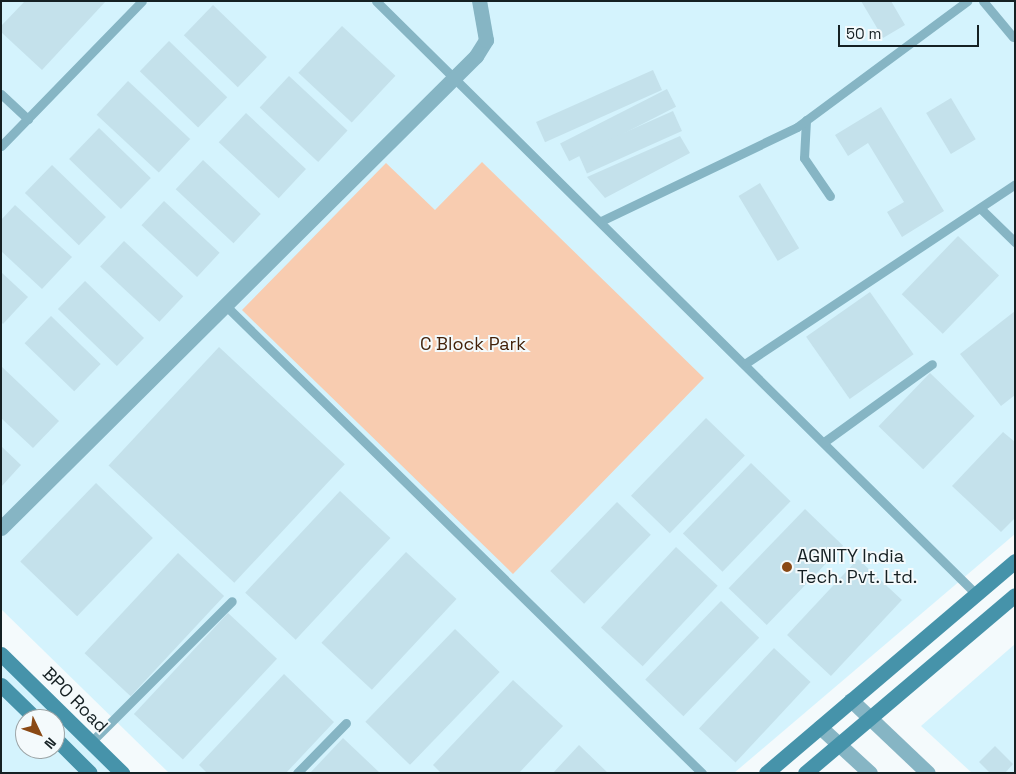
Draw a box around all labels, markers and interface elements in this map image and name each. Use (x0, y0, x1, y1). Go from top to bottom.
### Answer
scale bar (841, 15, 982, 47)
text: 50 m (846, 24, 881, 43)
park label: C Block Park (420, 333, 526, 355)
place label: AGNITY India Tech. Pvt. Ltd. (797, 546, 919, 588)
marker: AGNITY India Tech. Pvt. Ltd. (781, 561, 793, 573)
street label: BPO Road (38, 663, 112, 737)
north arrow (15, 709, 65, 759)
text: N (41, 734, 60, 753)

